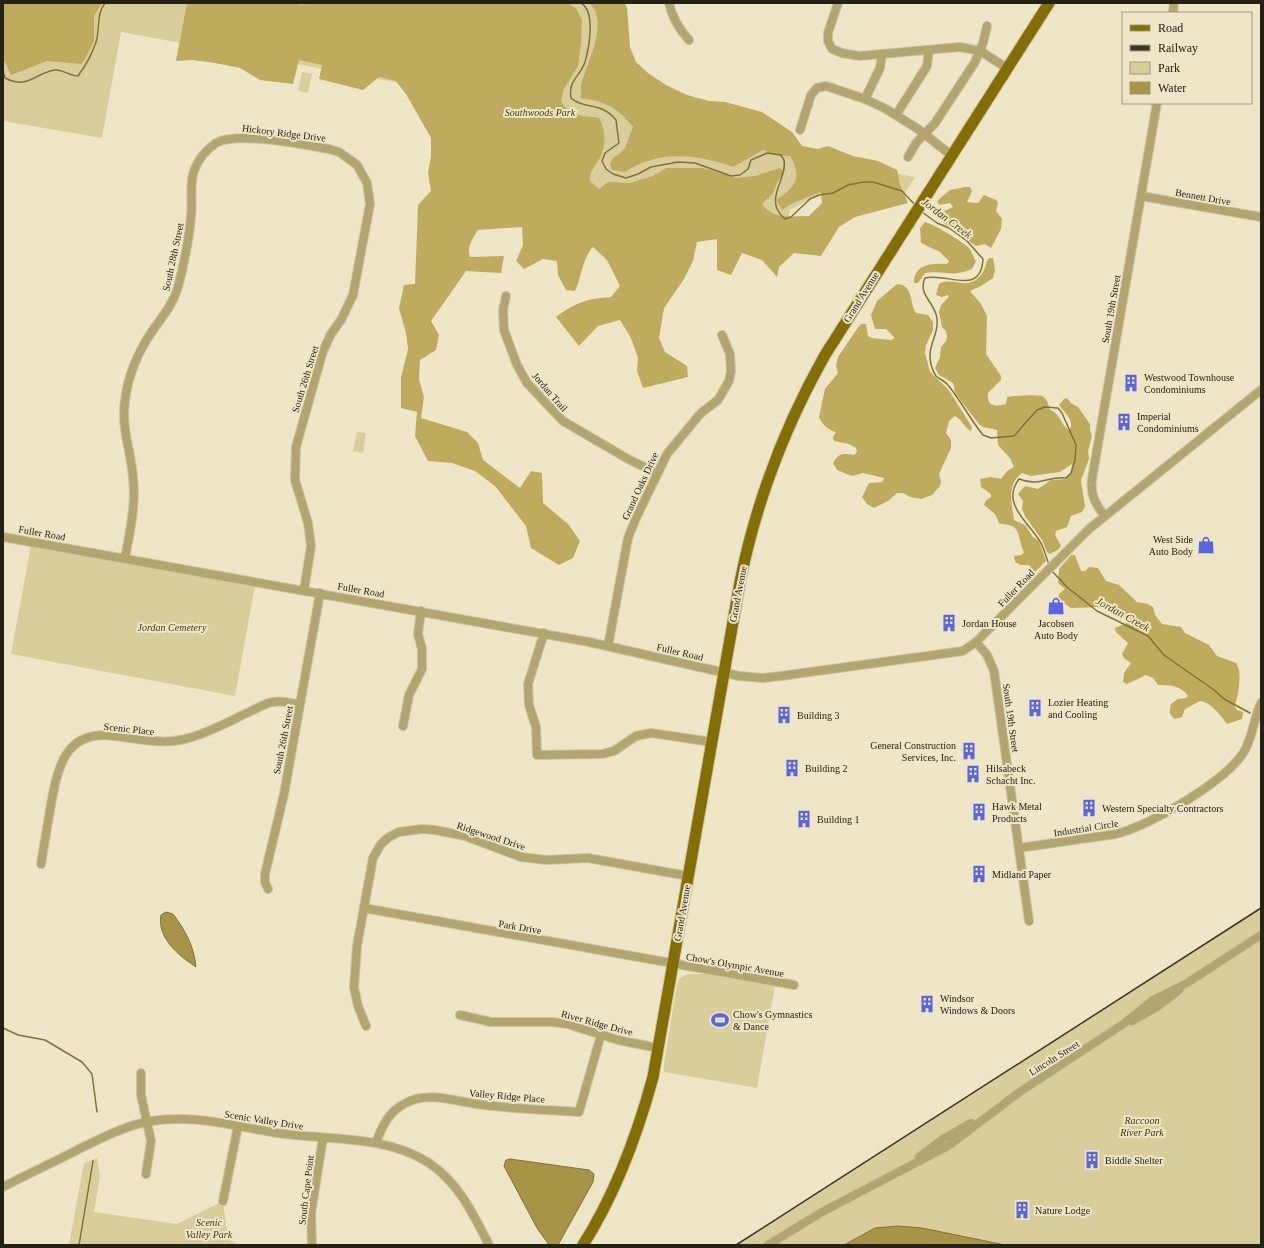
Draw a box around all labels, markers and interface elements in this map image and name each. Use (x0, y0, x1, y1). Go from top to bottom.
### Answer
legend (1122, 12, 1252, 104)
text: Road (1158, 21, 1183, 35)
text: Railway (1158, 41, 1198, 55)
text: Park (1158, 61, 1180, 75)
text: Water (1158, 81, 1186, 95)
park label: Southwoods Park (505, 107, 576, 118)
street label: Hickory Ridge Drive (241, 122, 327, 144)
street label: Bennett Drive (1174, 187, 1232, 207)
water label: Jordan Creek (920, 195, 975, 241)
street label: South 28th Street (160, 222, 186, 292)
street label: Grand Avenue (841, 269, 881, 324)
street label: South 19th Street (1100, 274, 1122, 344)
street label: South 26th Street (290, 344, 320, 414)
street label: Jordan Trail (530, 370, 570, 414)
place label: Westwood Townhouse Condominiums (1144, 372, 1235, 395)
building icon: Westwood Townhouse Condominiums (1121, 373, 1141, 393)
place label: Imperial Condominiums (1137, 411, 1199, 434)
building icon: Imperial Condominiums (1114, 412, 1134, 432)
street label: Grand Oaks Drive (620, 450, 661, 522)
street label: Fuller Road (18, 523, 66, 543)
place label: West Side Auto Body (1149, 534, 1194, 557)
shop icon: West Side Auto Body (1196, 535, 1216, 555)
street label: Grand Avenue (727, 564, 749, 623)
street label: Fuller Road (996, 567, 1036, 609)
street label: Fuller Road (337, 580, 385, 600)
water label: Jordan Creek (1094, 594, 1153, 634)
shop icon: Jacobsen Auto Body (1046, 596, 1066, 616)
building icon: Jordan House (939, 613, 959, 633)
place label: Jordan House (962, 618, 1017, 629)
place label: Jacobsen Auto Body (1034, 618, 1078, 641)
park label: Jordan Cemetery (138, 622, 207, 633)
street label: Fuller Road (656, 641, 704, 663)
street label: South 19th Street (1001, 683, 1021, 753)
place label: Lozier Heating and Cooling (1048, 697, 1108, 720)
building icon: Lozier Heating and Cooling (1025, 698, 1045, 718)
street label: South 26th Street (271, 705, 295, 775)
building icon: Building 3 (774, 705, 794, 725)
place label: Building 3 (797, 710, 840, 721)
street label: Scenic Place (103, 721, 155, 737)
place label: General Construction Services, Inc. (870, 740, 956, 763)
building icon: General Construction Services, Inc. (959, 741, 979, 761)
building icon: Building 2 (782, 758, 802, 778)
place label: Building 2 (805, 763, 848, 774)
place label: Hilsabeck Schacht Inc. (986, 763, 1035, 786)
building icon: Hilsabeck Schacht Inc. (963, 764, 983, 784)
building icon: Western Specialty Contractors (1079, 798, 1099, 818)
place label: Hawk Metal Products (992, 801, 1042, 824)
building icon: Hawk Metal Products (969, 802, 989, 822)
place label: Western Specialty Contractors (1102, 803, 1223, 814)
building icon: Building 1 (794, 809, 814, 829)
place label: Building 1 (817, 814, 860, 825)
street label: Industrial Circle (1053, 817, 1120, 839)
street label: Ridgewood Drive (455, 820, 527, 852)
building icon: Midland Paper (969, 864, 989, 884)
place label: Midland Paper (992, 869, 1052, 880)
street label: Grand Avenue (672, 883, 692, 942)
street label: Park Drive (498, 918, 543, 936)
street label: Chow's Olympic Avenue (685, 951, 785, 979)
place label: Windsor Windows & Doors (940, 993, 1015, 1016)
building icon: Windsor Windows & Doors (917, 994, 937, 1014)
street label: River Ridge Drive (560, 1008, 635, 1038)
place label: Chow's Gymnastics & Dance (733, 1009, 812, 1032)
sports icon: Chow's Gymnastics & Dance (710, 1010, 730, 1030)
street label: Lincoln Street (1027, 1038, 1081, 1078)
street label: Valley Ridge Place (469, 1087, 546, 1105)
street label: Scenic Valley Drive (224, 1108, 305, 1132)
park label: Raccoon River Park (1119, 1115, 1164, 1138)
building icon: Biddle Shelter (1082, 1150, 1102, 1170)
street label: South Cape Point (296, 1154, 316, 1225)
place label: Biddle Shelter (1105, 1155, 1163, 1166)
building icon: Nature Lodge (1012, 1200, 1032, 1220)
place label: Nature Lodge (1035, 1205, 1091, 1216)
park label: Scenic Valley Park (186, 1217, 233, 1240)

